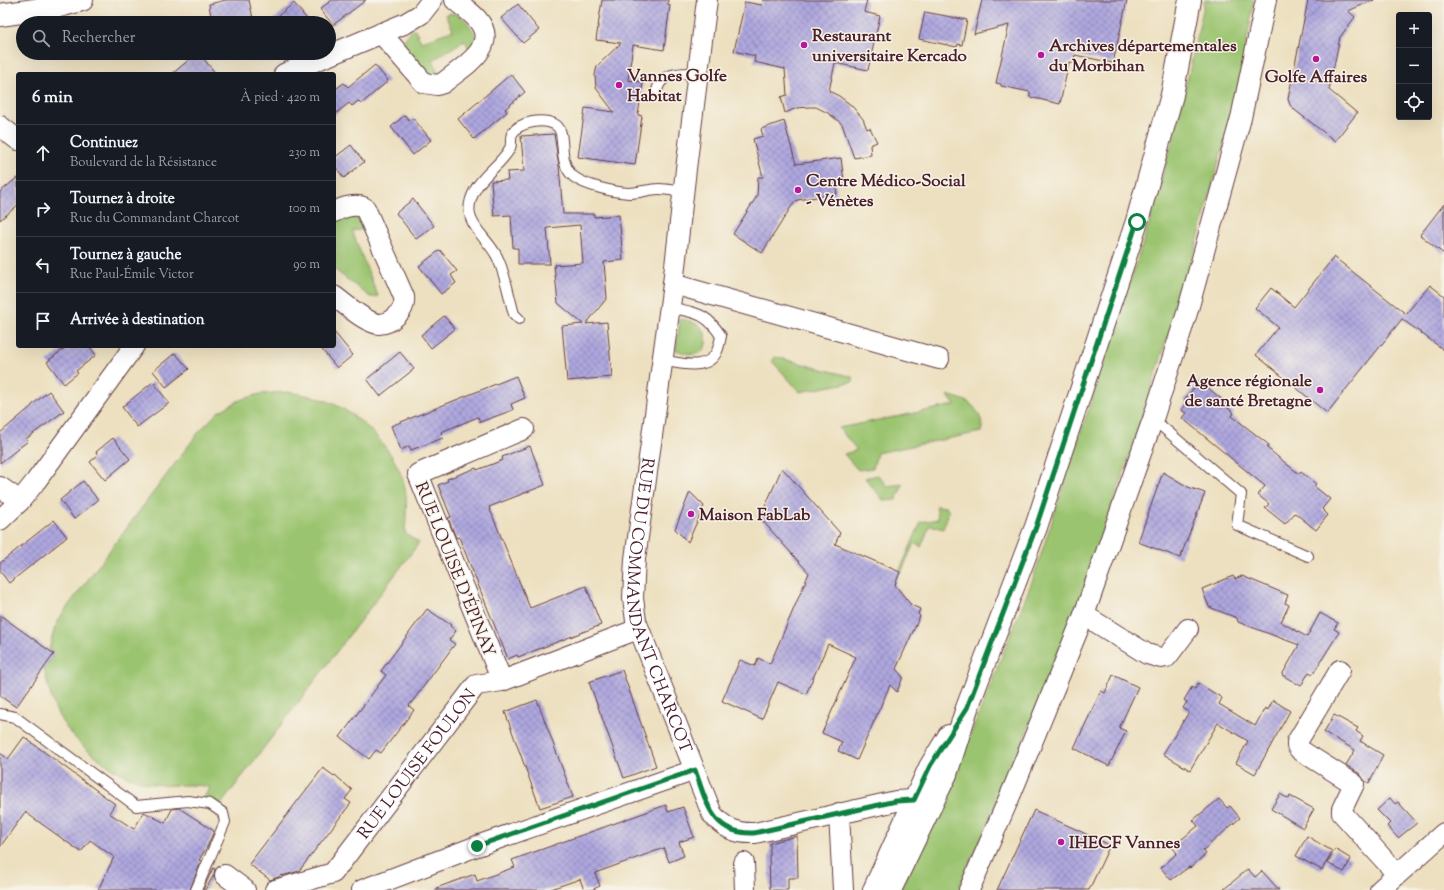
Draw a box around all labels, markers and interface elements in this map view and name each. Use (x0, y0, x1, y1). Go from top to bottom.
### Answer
map controls (1396, 12, 1432, 120)
button: + (1396, 12, 1432, 48)
search box (16, 16, 336, 60)
place label: Restaurant universitaire Kercado (812, 25, 967, 69)
icon: search (30, 27, 52, 49)
text: Rechercher (62, 28, 135, 49)
place label: Archives départementales du Morbihan (1049, 35, 1237, 79)
marker: Restaurant universitaire Kercado (799, 40, 809, 50)
button: − (1396, 48, 1432, 84)
marker: Archives départementales du Morbihan (1036, 50, 1046, 60)
marker: Golfe Affaires (1311, 54, 1321, 64)
place label: Vannes Golfe Habitat (627, 65, 727, 109)
place label: Golfe Affaires (1265, 66, 1368, 90)
marker: Vannes Golfe Habitat (614, 80, 624, 90)
button: locate (1396, 84, 1432, 120)
text: 6 min (32, 86, 73, 110)
text: À pied · 420 m (241, 89, 320, 107)
text: Continuez (70, 133, 138, 154)
icon: ahead (32, 142, 54, 164)
text: 230 m (288, 144, 320, 162)
text: Boulevard de la Résistance (70, 154, 217, 172)
place label: Centre Médico-Social - Vénètes (806, 170, 966, 214)
marker: Centre Médico-Social - Vénètes (793, 185, 803, 195)
text: Tournez à droite (70, 189, 175, 210)
icon: right (32, 198, 54, 220)
text: 100 m (288, 200, 320, 218)
text: Rue du Commandant Charcot (70, 210, 239, 228)
route start (1128, 213, 1146, 231)
text: Tournez à gauche (70, 245, 181, 266)
icon: left (32, 254, 54, 276)
text: 90 m (293, 256, 320, 274)
text: Rue Paul-Émile Victor (70, 266, 194, 284)
icon: arrive (32, 310, 54, 332)
text: Arrivée à destination (70, 310, 205, 331)
place label: Agence régionale de santé Bretagne (1185, 370, 1312, 414)
marker: Agence régionale de santé Bretagne (1315, 385, 1325, 395)
street label: RUE DU COMMANDANT CHARCOT (619, 456, 697, 757)
street label: RUE LOUISE D'ÉPINAY (408, 478, 500, 661)
place label: Maison FabLab (699, 504, 810, 528)
marker: Maison FabLab (686, 509, 696, 519)
street label: RUE LOUISE FOULON (353, 685, 483, 845)
place label: IHECF Vannes (1069, 832, 1180, 856)
route end (468, 837, 486, 855)
marker: IHECF Vannes (1056, 837, 1066, 847)

